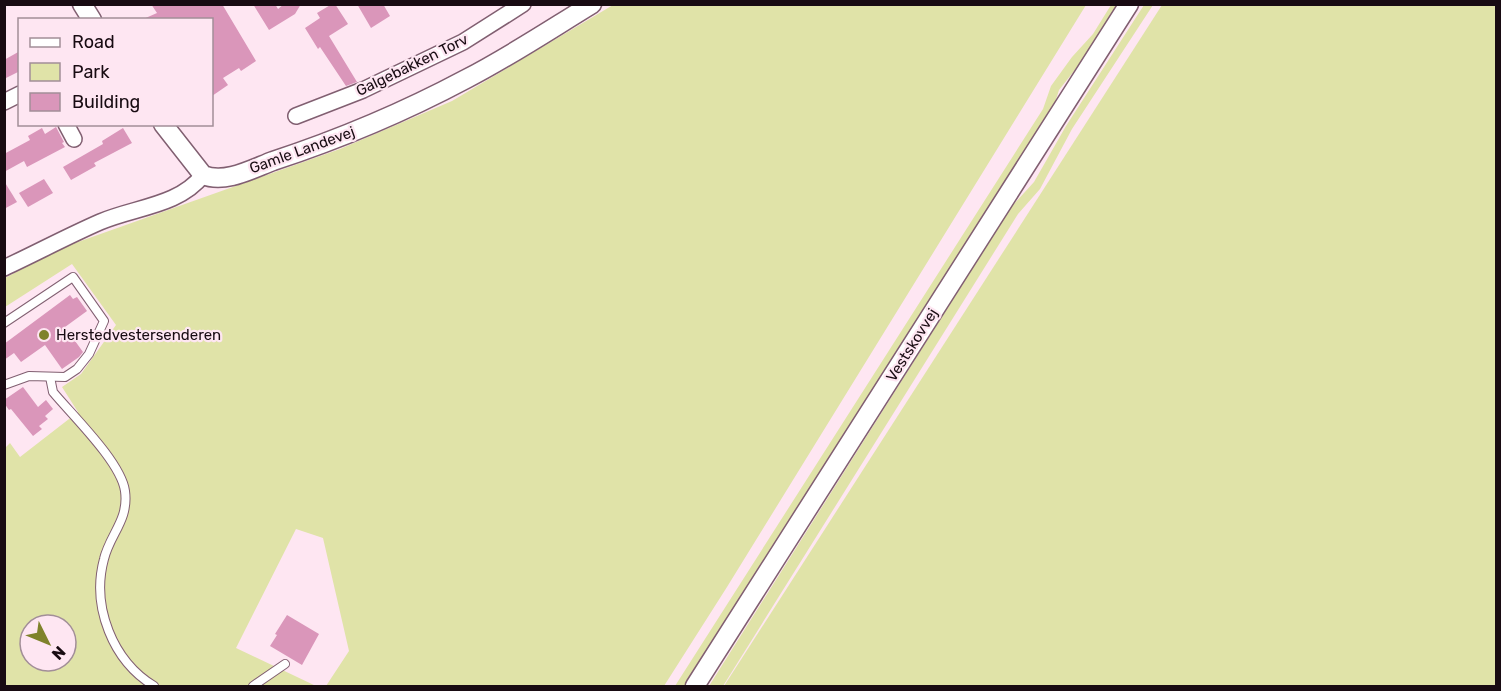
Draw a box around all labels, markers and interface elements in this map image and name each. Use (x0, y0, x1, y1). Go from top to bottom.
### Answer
legend (18, 18, 213, 126)
street label: Galgebakken Torv (353, 30, 471, 100)
text: Road (72, 31, 115, 53)
text: Park (72, 61, 110, 83)
text: Building (72, 91, 140, 113)
street label: Gamle Landevej (247, 123, 357, 177)
street label: Vestskovvej (882, 305, 942, 385)
place label: Herstedvestersenderen (56, 326, 221, 344)
marker: Herstedvestersenderen (37, 328, 51, 342)
north arrow (18, 613, 78, 673)
text: N (48, 642, 69, 664)

